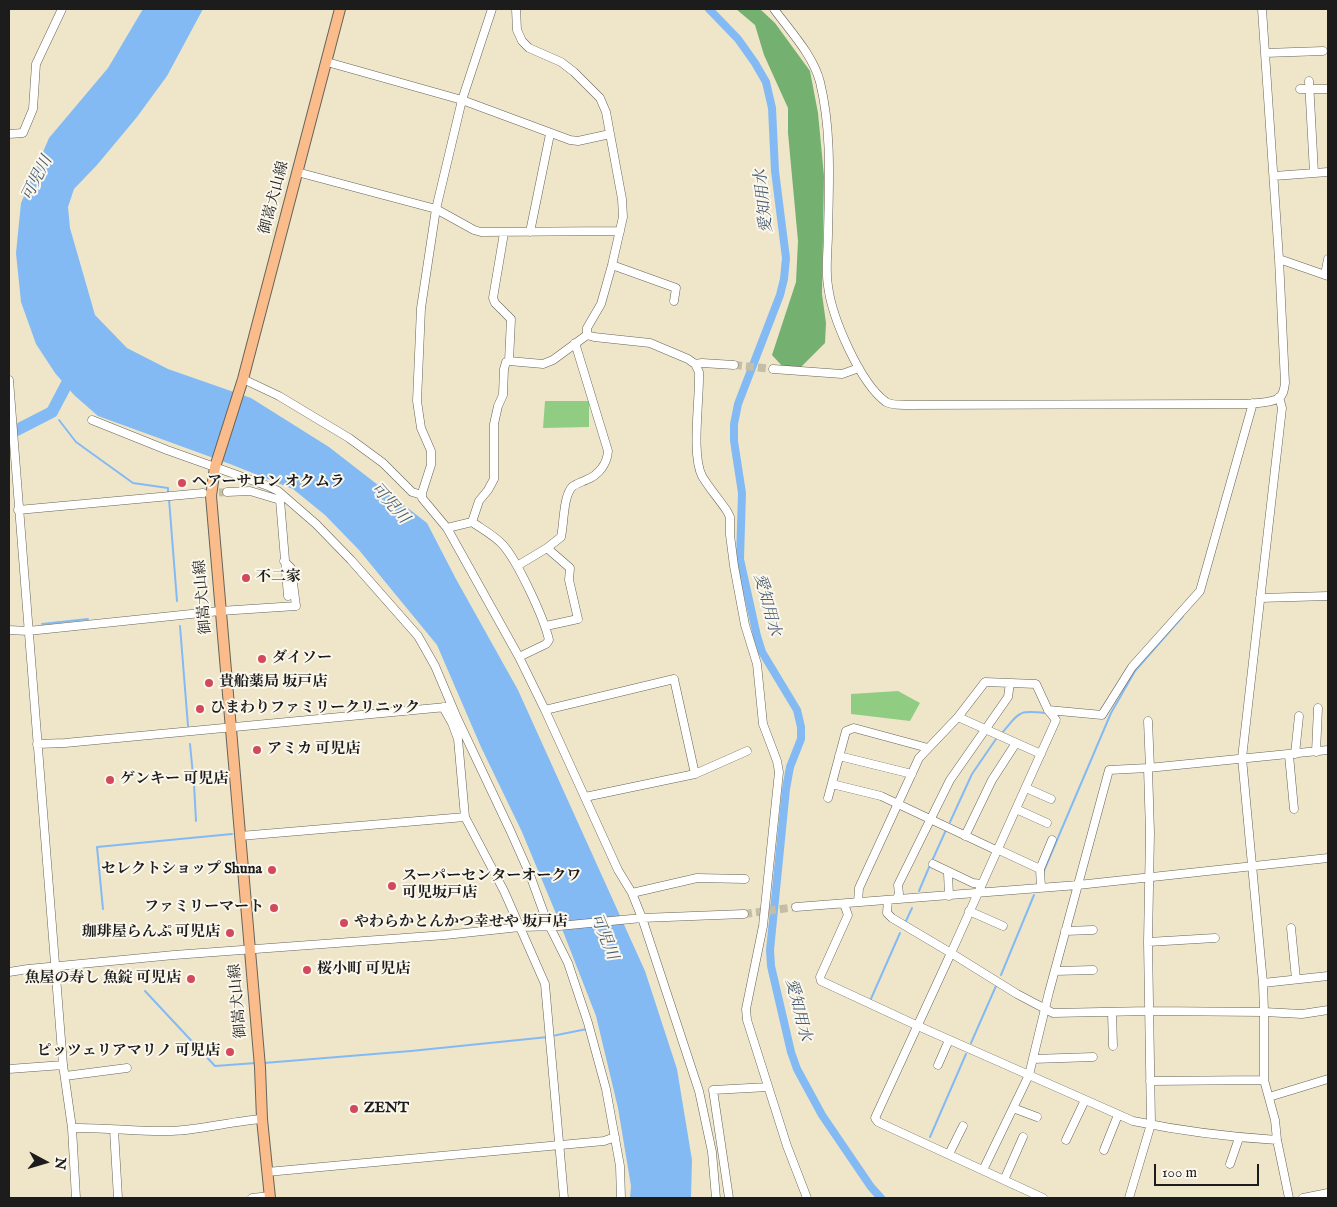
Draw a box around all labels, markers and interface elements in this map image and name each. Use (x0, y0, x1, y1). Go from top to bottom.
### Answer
water label: 可児川 (19, 153, 57, 205)
street label: 御嵩犬山線 (257, 159, 293, 237)
water label: 愛知用水 (752, 168, 778, 234)
place label: ヘアーサロン オクムラ (192, 474, 345, 492)
marker: ヘアーサロン オクムラ (176, 477, 188, 489)
water label: 可児川 (366, 480, 412, 528)
street label: 御嵩犬山線 (192, 559, 216, 635)
place label: 不二家 (256, 569, 301, 587)
marker: 不二家 (240, 572, 252, 584)
water label: 愛知用水 (748, 572, 784, 638)
place label: ダイソー (272, 650, 332, 668)
marker: ダイソー (256, 653, 268, 665)
place label: 貴船薬局 坂戸店 (219, 674, 327, 692)
marker: 貴船薬局 坂戸店 (203, 677, 215, 689)
place label: ひまわりファミリークリニック (210, 700, 420, 718)
marker: ひまわりファミリークリニック (194, 703, 206, 715)
place label: アミカ 可児店 (267, 741, 360, 759)
marker: アミカ 可児店 (251, 744, 263, 756)
place label: ゲンキー 可児店 (120, 771, 228, 789)
marker: ゲンキー 可児店 (104, 774, 116, 786)
place label: セレクトショップ Shuna (101, 861, 262, 879)
marker: セレクトショップ Shuna (266, 864, 278, 876)
place label: スーパーセンターオークワ 可児坂戸店 (402, 868, 581, 903)
marker: スーパーセンターオークワ 可児坂戸店 (386, 880, 398, 892)
place label: ファミリーマート (144, 899, 264, 917)
marker: ファミリーマート (268, 902, 280, 914)
water label: 可児川 (585, 911, 621, 963)
place label: やわらかとんかつ幸せや 坂戸店 (354, 914, 567, 932)
marker: やわらかとんかつ幸せや 坂戸店 (338, 917, 350, 929)
place label: 珈琲屋らんぷ 可児店 (82, 924, 220, 942)
marker: 珈琲屋らんぷ 可児店 (224, 927, 236, 939)
place label: 桜小町 可児店 (317, 961, 410, 979)
street label: 御嵩犬山線 (227, 963, 251, 1039)
marker: 桜小町 可児店 (301, 964, 313, 976)
place label: 魚屋の寿し 魚錠 可児店 (24, 970, 181, 988)
marker: 魚屋の寿し 魚錠 可児店 (185, 973, 197, 985)
water label: 愛知用水 (780, 977, 814, 1043)
place label: ピッツェリアマリノ 可児店 (37, 1043, 220, 1061)
marker: ピッツェリアマリノ 可児店 (224, 1046, 236, 1058)
place label: ZENT (364, 1100, 409, 1118)
marker: ZENT (348, 1103, 360, 1115)
north arrow (20, 1137, 70, 1187)
scale bar (1157, 1154, 1262, 1186)
text: N (50, 1157, 70, 1171)
text: 100 m (1162, 1163, 1197, 1182)

